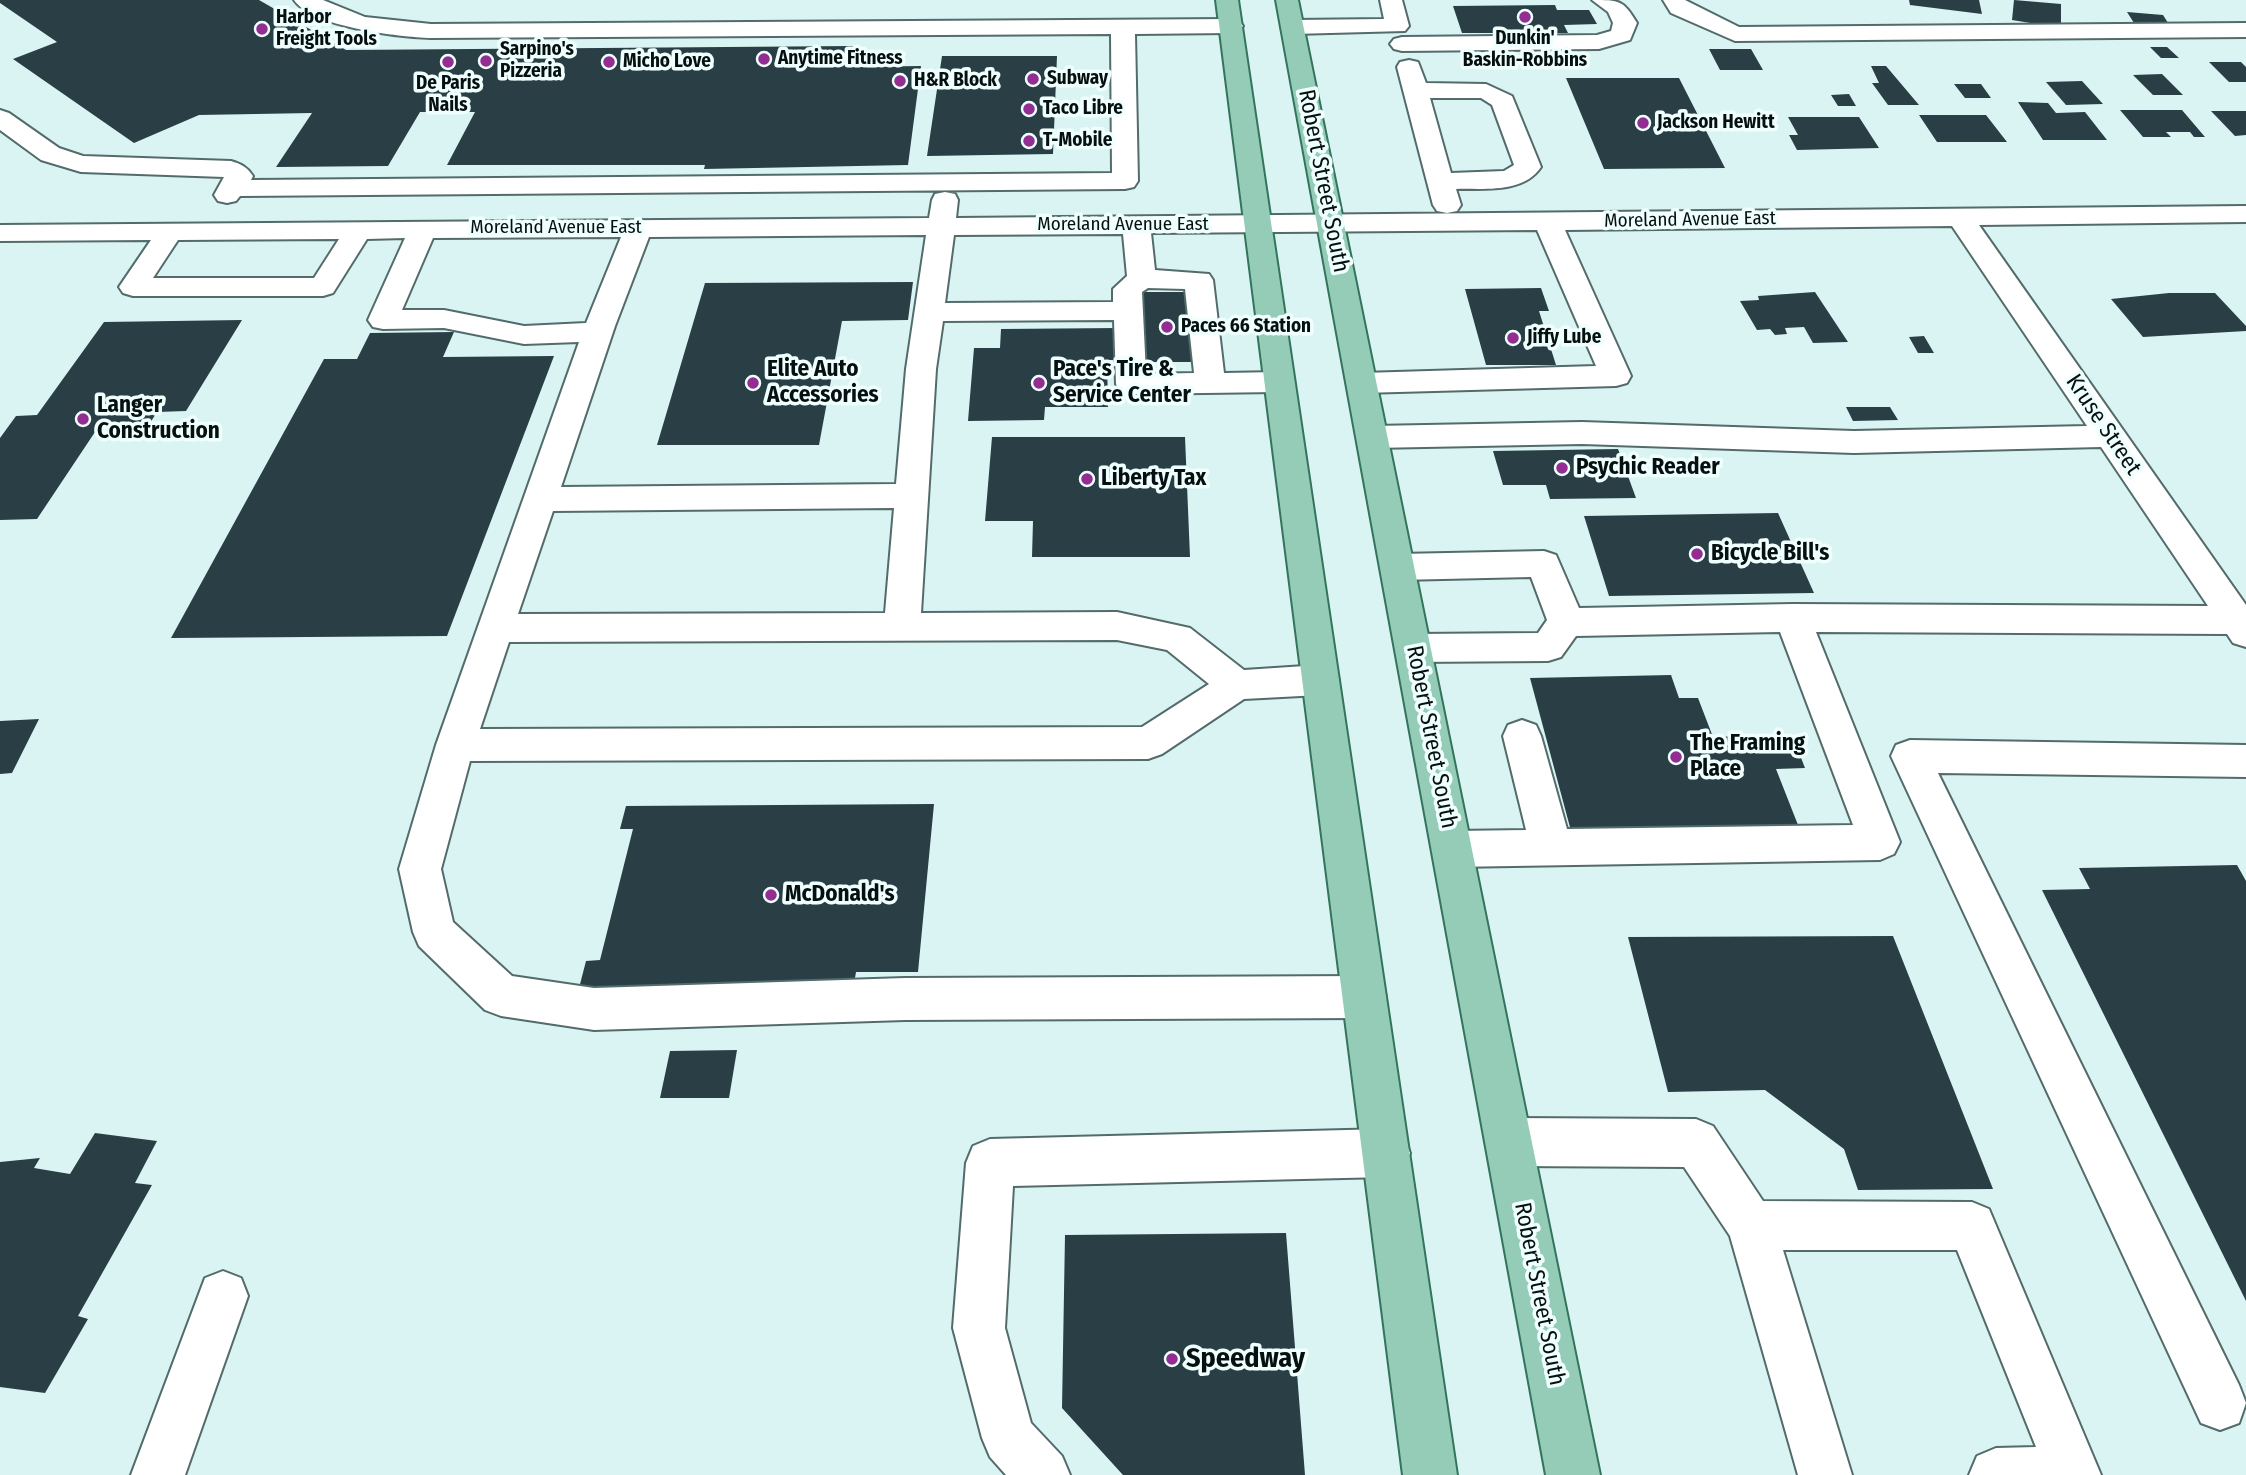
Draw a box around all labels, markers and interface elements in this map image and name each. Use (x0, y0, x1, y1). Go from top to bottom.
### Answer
place label: Harbor Freight Tools (276, 7, 377, 51)
marker: Dunkin' Baskin-Robbins (1517, 9, 1533, 25)
marker: Harbor Freight Tools (254, 21, 270, 37)
place label: Dunkin' Baskin-Robbins (1463, 28, 1587, 72)
place label: Sarpino's Pizzeria (500, 39, 574, 83)
place label: Anytime Fitness (778, 48, 903, 70)
place label: Micho Love (623, 51, 711, 73)
marker: Anytime Fitness (756, 51, 772, 67)
marker: Sarpino's Pizzeria (478, 53, 494, 69)
marker: De Paris Nails (440, 54, 456, 70)
marker: Micho Love (601, 54, 617, 70)
place label: Subway (1047, 68, 1108, 90)
place label: H&R Block (914, 70, 997, 92)
marker: Subway (1025, 71, 1041, 87)
place label: De Paris Nails (416, 73, 480, 117)
marker: H&R Block (892, 73, 908, 89)
street label: Robert Street South (1292, 87, 1354, 275)
place label: Taco Libre (1043, 98, 1123, 120)
marker: Taco Libre (1021, 101, 1037, 117)
place label: Jackson Hewitt (1657, 112, 1775, 134)
marker: Jackson Hewitt (1635, 115, 1651, 131)
place label: T-Mobile (1043, 130, 1112, 152)
marker: T-Mobile (1021, 133, 1037, 149)
street label: Moreland Avenue East (1604, 207, 1776, 233)
street label: Moreland Avenue East (1037, 214, 1209, 236)
street label: Moreland Avenue East (470, 217, 642, 239)
place label: Paces 66 Station (1181, 316, 1311, 338)
marker: Paces 66 Station (1159, 319, 1175, 335)
place label: Jiffy Lube (1527, 327, 1601, 349)
marker: Jiffy Lube (1505, 330, 1521, 346)
place label: Elite Auto Accessories (767, 356, 879, 410)
place label: Pace's Tire & Service Center (1053, 356, 1191, 410)
street label: Kruse Street (2059, 369, 2147, 481)
marker: Elite Auto Accessories (745, 375, 761, 391)
marker: Pace's Tire & Service Center (1031, 375, 1047, 391)
place label: Langer Construction (97, 392, 220, 446)
marker: Langer Construction (75, 411, 91, 427)
place label: Psychic Reader (1576, 454, 1720, 482)
marker: Psychic Reader (1554, 460, 1570, 476)
place label: Liberty Tax (1101, 465, 1206, 493)
marker: Liberty Tax (1079, 471, 1095, 487)
place label: Bicycle Bill's (1711, 540, 1829, 568)
marker: Bicycle Bill's (1689, 546, 1705, 562)
street label: Robert Street South (1400, 643, 1462, 831)
place label: The Framing Place (1690, 730, 1805, 784)
marker: The Framing Place (1668, 749, 1684, 765)
place label: McDonald's (785, 881, 895, 909)
marker: McDonald's (763, 887, 779, 903)
street label: Robert Street South (1508, 1200, 1570, 1388)
place label: Speedway (1186, 1342, 1305, 1376)
marker: Speedway (1164, 1351, 1180, 1367)

